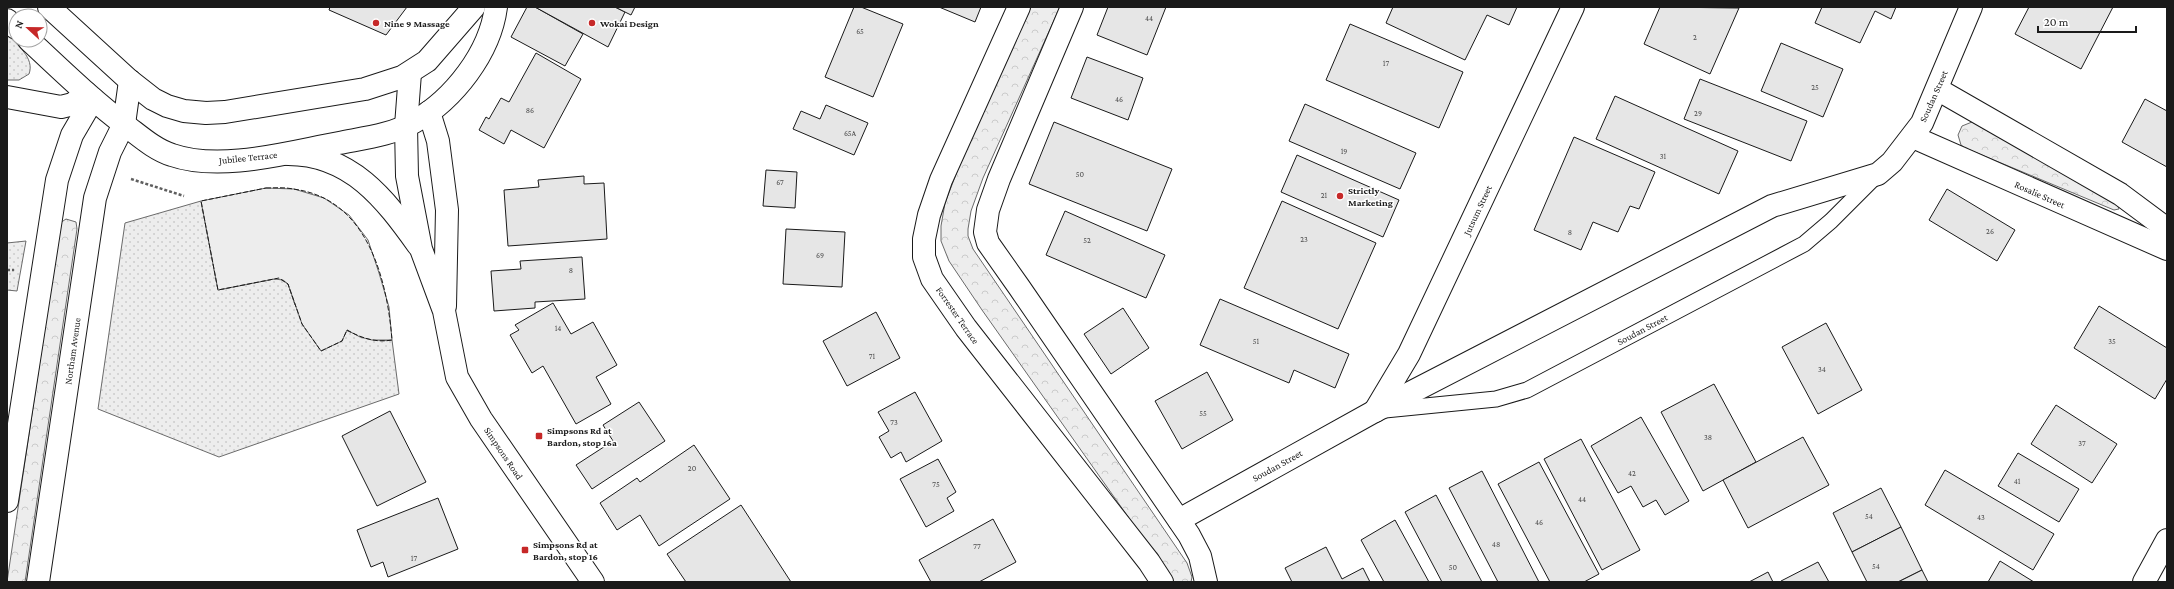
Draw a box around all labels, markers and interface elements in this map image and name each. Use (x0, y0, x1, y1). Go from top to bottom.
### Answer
north arrow (8, 8, 48, 48)
scale bar (2038, 8, 2136, 34)
house number: 44 (1145, 14, 1153, 23)
text: 20 m (2044, 15, 2069, 29)
text: N (12, 18, 26, 30)
marker: Nine 9 Massage (371, 18, 381, 28)
place label: Nine 9 Massage (384, 18, 450, 29)
marker: Wokai Design (587, 18, 597, 28)
place label: Wokai Design (599, 18, 659, 29)
house number: 65 (856, 27, 864, 36)
house number: 2 (1693, 33, 1697, 42)
house number: 17 (1383, 59, 1389, 68)
street label: Soudan Street (1917, 68, 1950, 124)
house number: 25 (1811, 83, 1819, 92)
house number: 46 (1115, 95, 1123, 104)
house number: 86 (526, 106, 534, 115)
house number: 29 (1694, 109, 1702, 118)
house number: 65A (844, 129, 857, 138)
house number: 19 (1341, 147, 1347, 156)
street label: Jubilee Terrace (217, 149, 278, 166)
house number: 31 (1660, 152, 1667, 161)
house number: 50 (1076, 170, 1085, 179)
house number: 67 (776, 178, 784, 187)
street label: Rosalie Street (2013, 178, 2067, 211)
street label: Jutsum Street (1461, 183, 1494, 238)
place label: Strictly Marketing (1348, 185, 1393, 208)
house number: 21 (1321, 191, 1328, 200)
marker: Strictly Marketing (1335, 191, 1345, 201)
house number: 26 (1986, 227, 1994, 236)
house number: 8 (1568, 228, 1572, 237)
house number: 23 (1300, 235, 1308, 244)
house number: 52 (1083, 236, 1091, 245)
house number: 69 (816, 251, 824, 260)
house number: 8 (569, 266, 573, 275)
street label: Forrester Terrace (934, 285, 982, 347)
street label: Soudan Street (1615, 311, 1670, 347)
street label: Northam Avenue (62, 316, 83, 385)
house number: 14 (555, 324, 561, 333)
house number: 51 (1253, 337, 1260, 346)
house number: 35 (2108, 337, 2116, 346)
house number: 71 (869, 352, 876, 361)
house number: 34 (1818, 365, 1826, 374)
house number: 55 (1199, 409, 1207, 418)
house number: 73 (890, 418, 898, 427)
street label: Simpsons Road (482, 425, 526, 482)
place label: Simpsons Rd at Bardon, stop 16a (547, 425, 617, 448)
marker: Simpsons Rd at Bardon, stop 16a (534, 431, 544, 441)
house number: 38 (1704, 433, 1712, 442)
house number: 37 (2078, 439, 2086, 448)
street label: Soudan Street (1250, 447, 1305, 484)
house number: 20 (688, 464, 697, 473)
house number: 42 (1628, 469, 1636, 478)
house number: 41 (2014, 477, 2021, 486)
house number: 75 (932, 480, 940, 489)
house number: 44 (1578, 495, 1586, 504)
house number: 54 (1865, 512, 1873, 521)
house number: 43 (1977, 513, 1985, 522)
house number: 46 (1535, 518, 1543, 527)
place label: Simpsons Rd at Bardon, stop 16 (533, 539, 598, 562)
house number: 48 (1492, 540, 1500, 549)
house number: 77 (973, 542, 981, 551)
marker: Simpsons Rd at Bardon, stop 16 (520, 545, 530, 555)
house number: 17 (411, 554, 417, 563)
house number: 54 (1872, 562, 1880, 571)
house number: 50 (1449, 563, 1458, 572)

